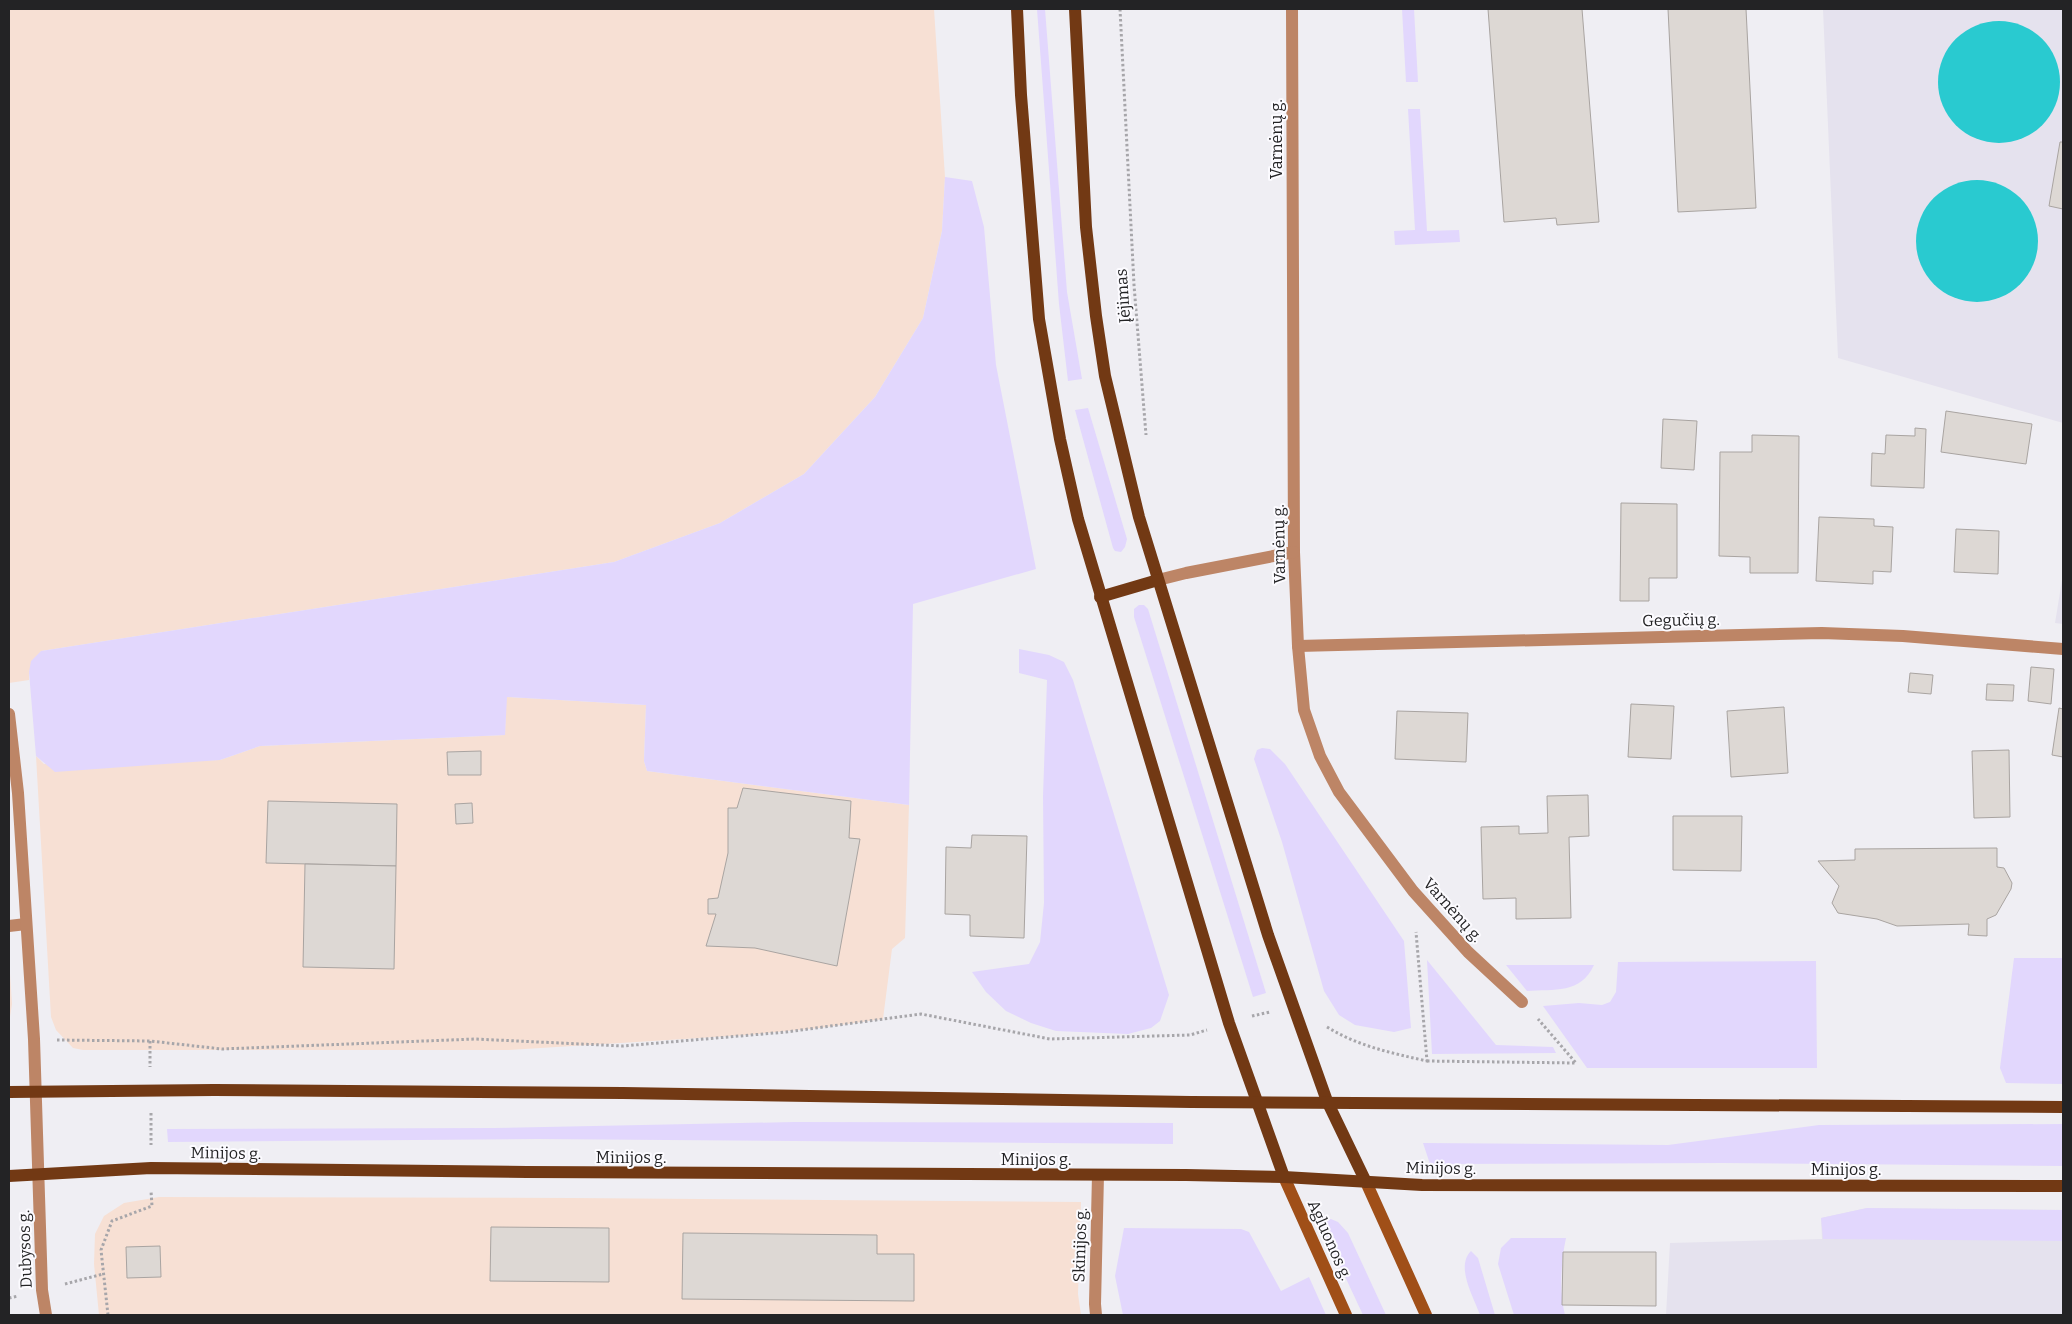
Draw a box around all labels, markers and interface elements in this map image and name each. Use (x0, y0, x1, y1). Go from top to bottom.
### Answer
street label: Varnėnų g. (1267, 99, 1286, 179)
street label: Įėjimas (1112, 268, 1134, 324)
street label: Varnėnų g. (1269, 504, 1289, 584)
street label: Gegučių g. (1642, 610, 1720, 630)
street label: Varnėnų g. (1419, 874, 1487, 946)
street label: Minijos g. (190, 1143, 262, 1163)
street label: Minijos g. (596, 1148, 666, 1167)
street label: Minijos g. (1001, 1150, 1071, 1169)
street label: Minijos g. (1405, 1158, 1477, 1178)
street label: Minijos g. (1811, 1160, 1881, 1179)
street label: Agluonos g. (1304, 1197, 1356, 1283)
street label: Skinijos g. (1069, 1207, 1091, 1283)
street label: Dubysos g. (14, 1210, 36, 1288)

